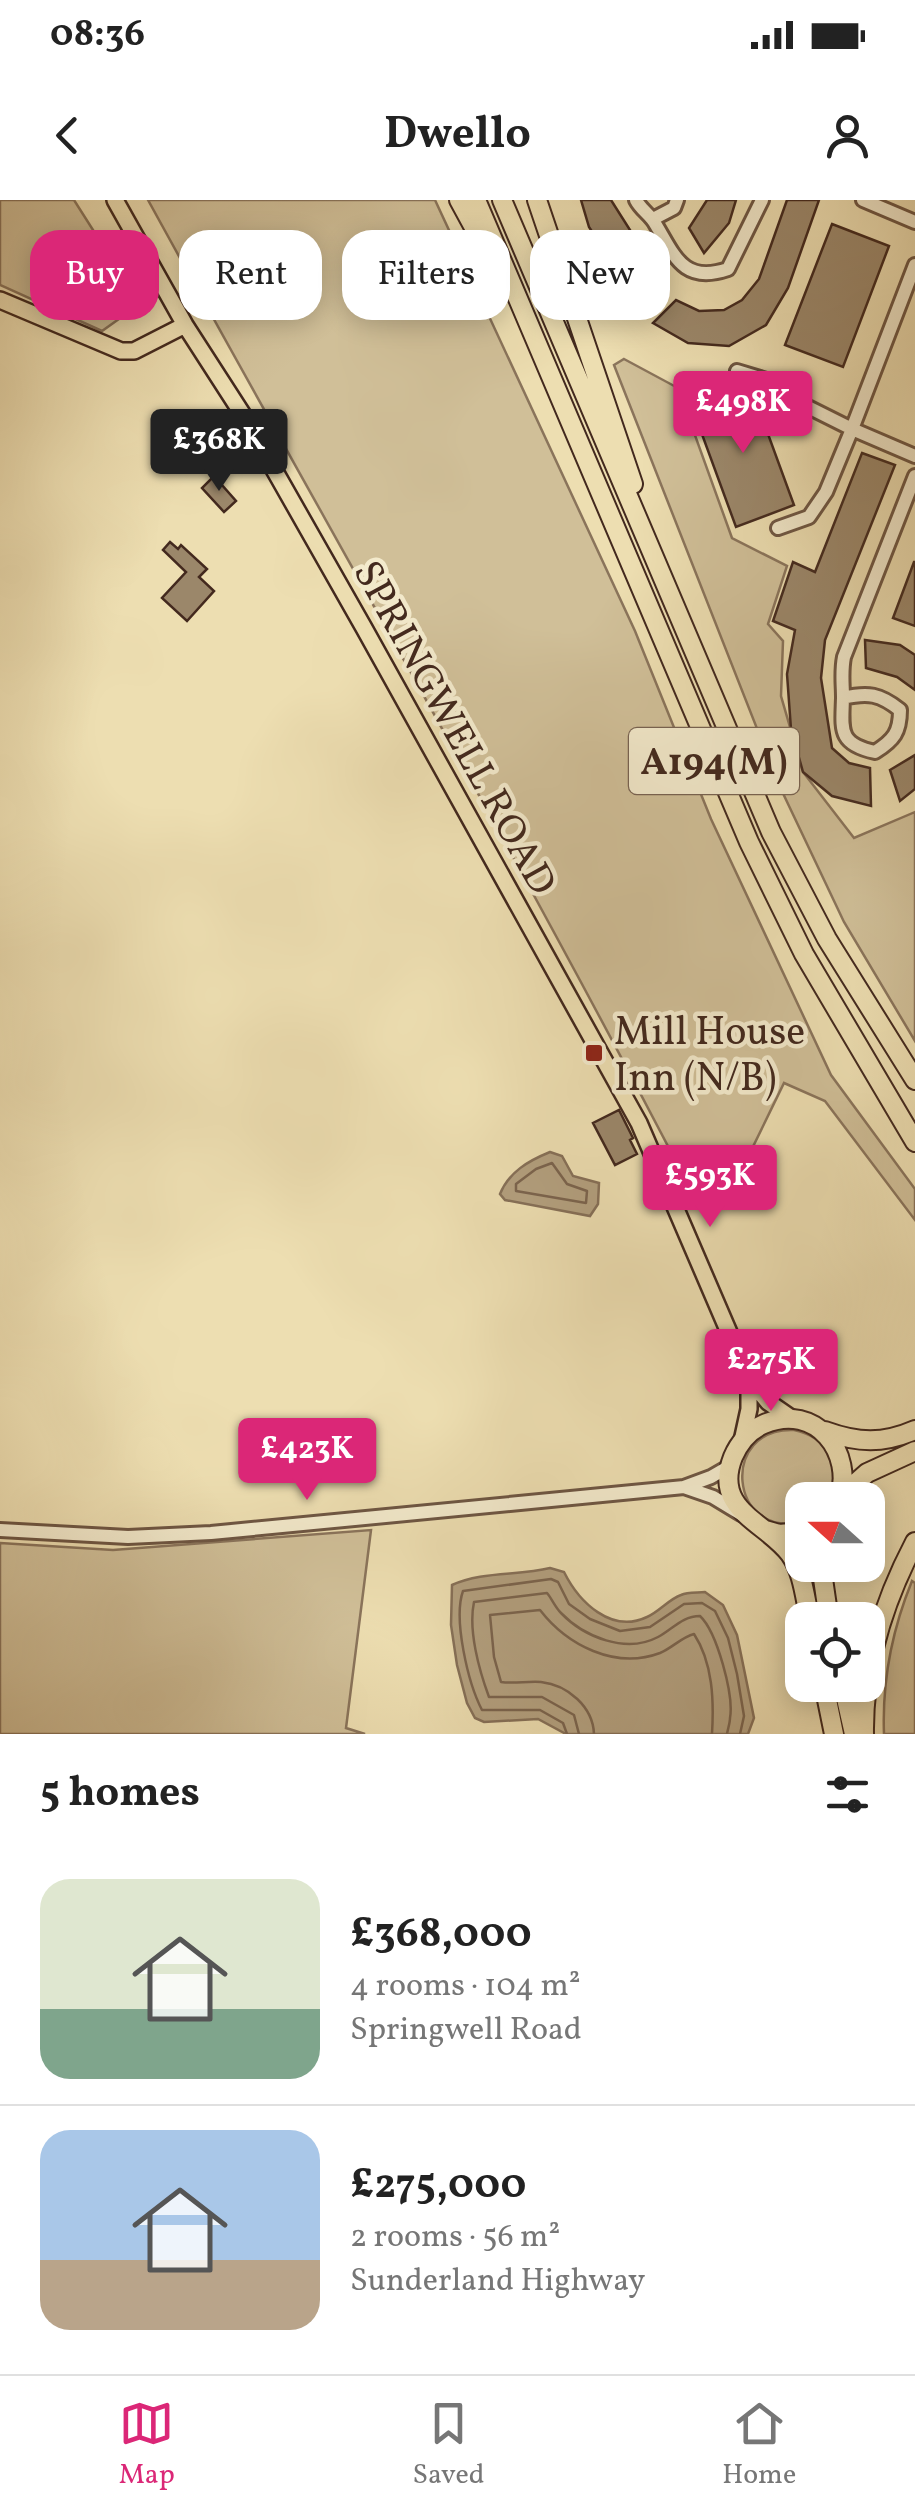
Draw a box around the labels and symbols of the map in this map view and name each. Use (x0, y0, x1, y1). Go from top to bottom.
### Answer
pin: £498K (673, 371, 813, 456)
pin: £368K (149, 409, 289, 494)
street label: SPRINGWELL ROAD (337, 552, 568, 906)
road number: A194(M) (629, 728, 799, 794)
place label: Mill House Inn (N/B) (614, 1006, 805, 1108)
marker: Mill House Inn (N/B) (583, 1042, 605, 1064)
pin: £593K (640, 1145, 780, 1230)
pin: £275K (701, 1329, 841, 1414)
pin: £423K (237, 1418, 377, 1503)
north arrow (785, 1482, 885, 1582)

